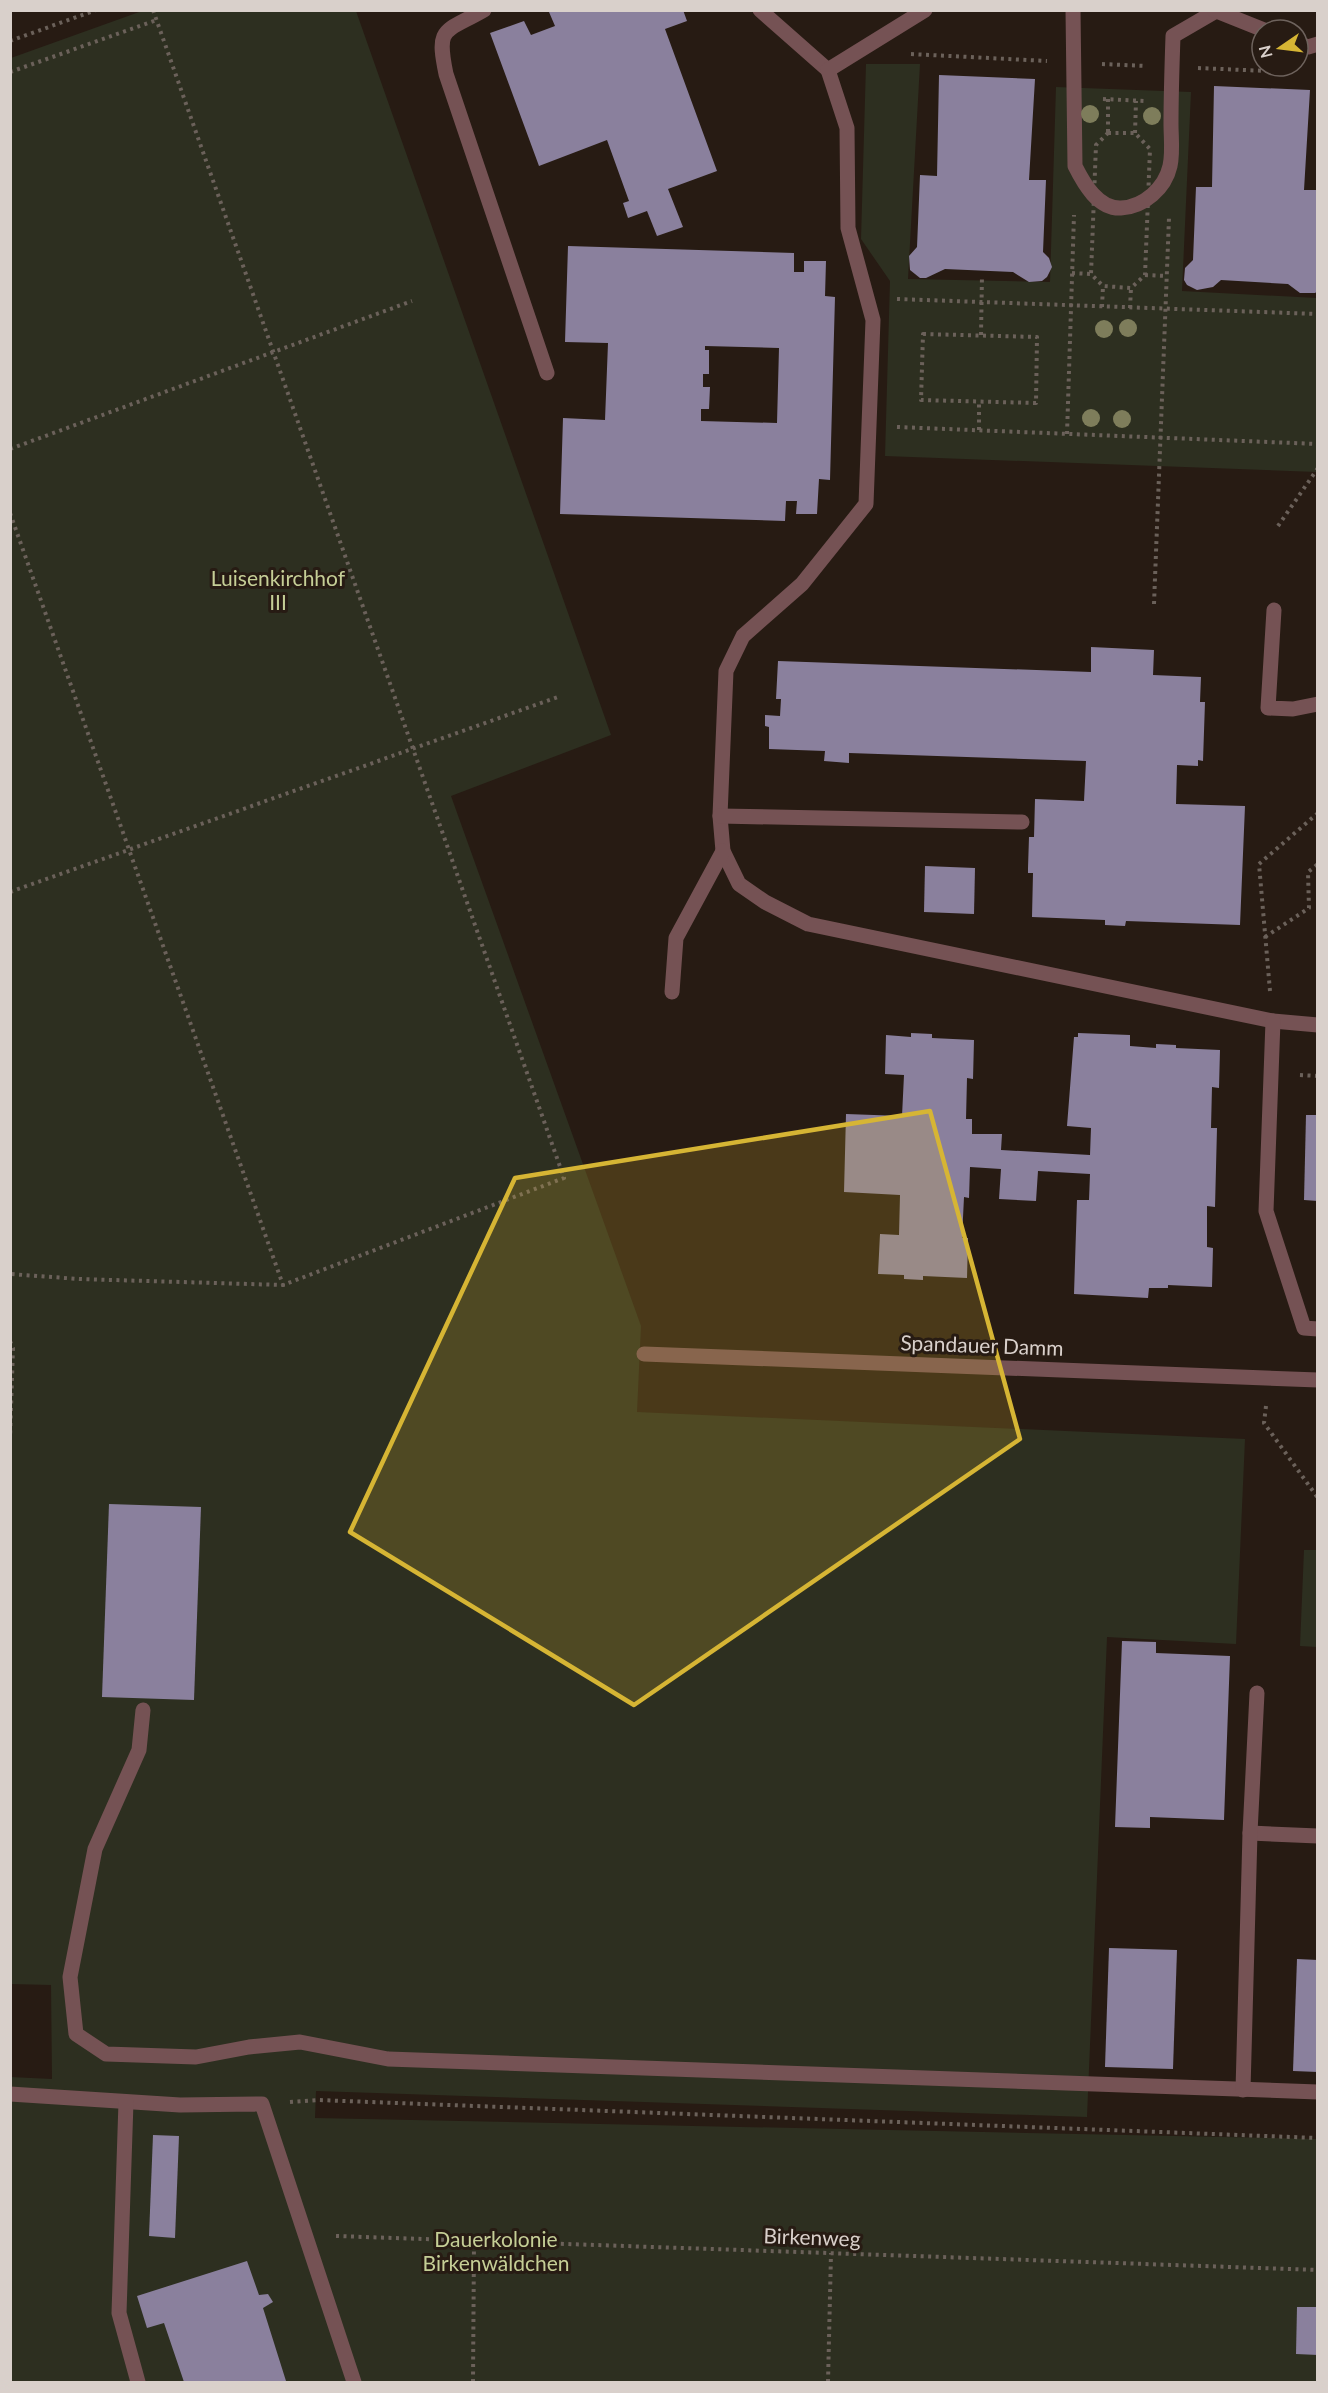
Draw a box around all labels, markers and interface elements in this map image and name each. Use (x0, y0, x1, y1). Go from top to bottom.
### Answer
north arrow (1250, 18, 1310, 78)
text: N (1254, 43, 1276, 60)
park label: Luisenkirchhof III (211, 565, 346, 614)
street label: Spandauer Damm (900, 1329, 1064, 1360)
street label: Birkenweg (763, 2222, 861, 2251)
park label: Dauerkolonie Birkenwäldchen (423, 2226, 569, 2275)

